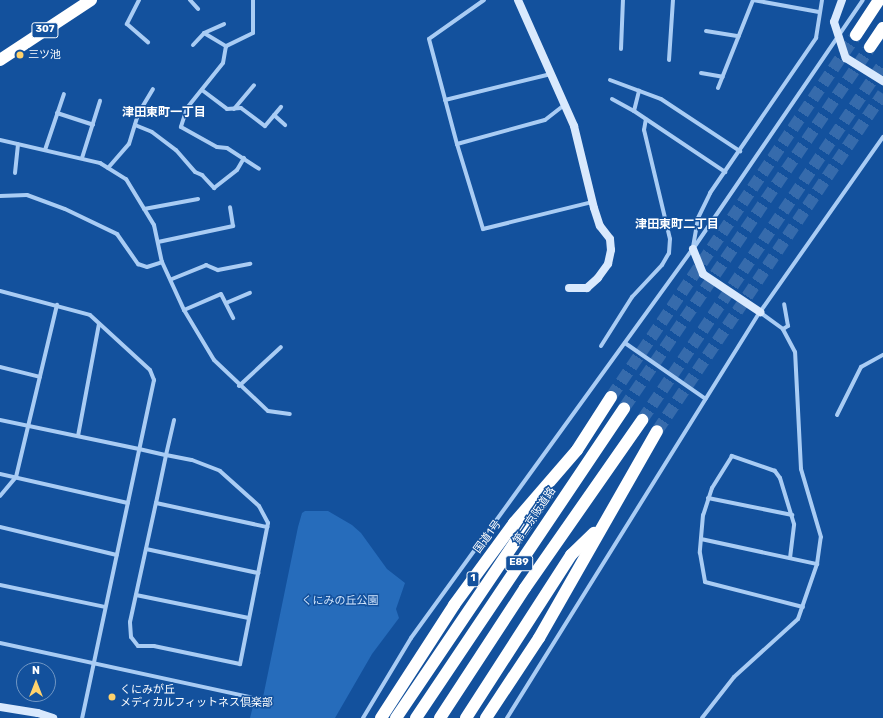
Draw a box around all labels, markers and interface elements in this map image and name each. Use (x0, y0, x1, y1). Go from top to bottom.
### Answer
road number: 307 (31, 22, 59, 38)
place label: 三ツ池 (28, 48, 61, 62)
marker: 三ツ池 (15, 50, 25, 60)
district label: 津田東町一丁目 (122, 106, 206, 120)
district label: 津田東町二丁目 (635, 218, 719, 232)
street label: 第二京阪道路 (511, 485, 559, 547)
street label: 国道1号 (472, 518, 504, 556)
road number: E89 (505, 555, 533, 571)
road number: 1 (466, 571, 480, 587)
park label: くにみの丘公園 (302, 594, 378, 608)
north arrow (16, 662, 56, 702)
text: N (32, 664, 40, 677)
place label: くにみが丘 メディカルフィットネス倶楽部 (120, 684, 274, 710)
marker: くにみが丘 メディカルフィットネス倶楽部 (107, 692, 117, 702)

